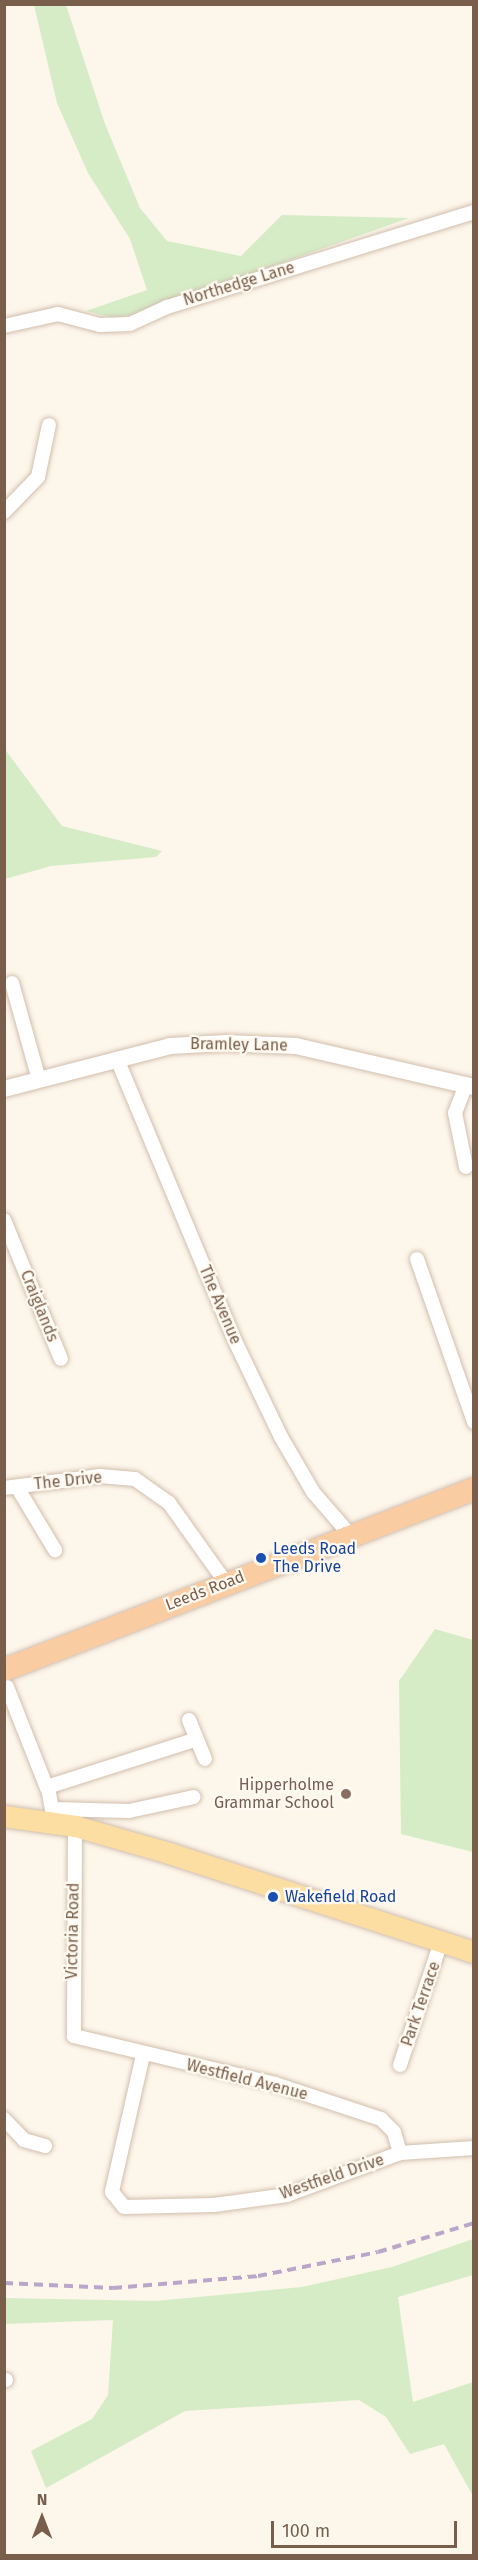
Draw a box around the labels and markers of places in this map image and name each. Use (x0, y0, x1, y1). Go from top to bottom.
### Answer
place label: Leeds Road The Drive (273, 1539, 356, 1577)
marker: Leeds Road The Drive (254, 1551, 268, 1565)
place label: Hipperholme Grammar School (214, 1775, 334, 1813)
marker: Hipperholme Grammar School (339, 1787, 353, 1801)
place label: Wakefield Road (285, 1887, 396, 1907)
marker: Wakefield Road (266, 1890, 280, 1904)

